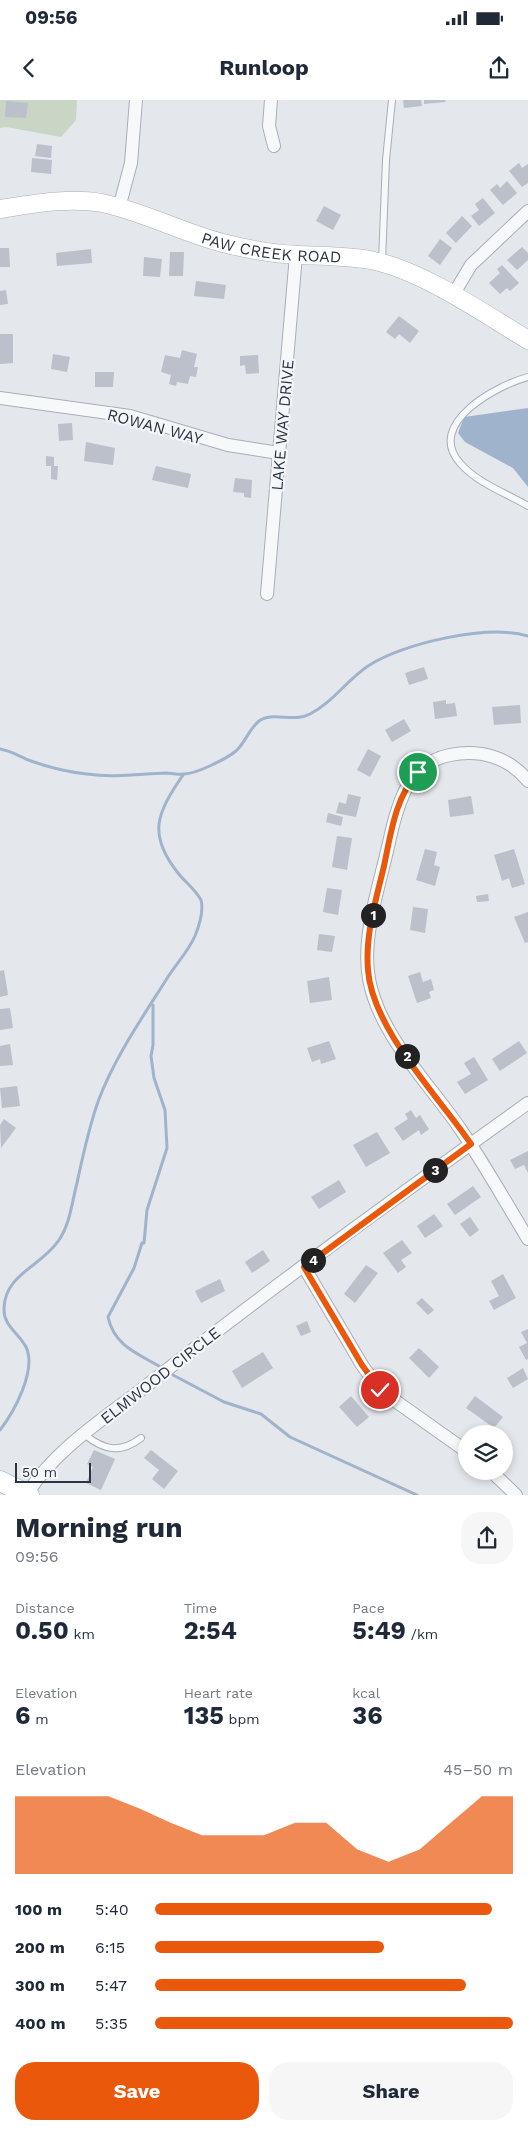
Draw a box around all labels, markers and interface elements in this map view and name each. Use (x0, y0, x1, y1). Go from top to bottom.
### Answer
text: 09:56 (25, 6, 77, 29)
icon: back (15, 54, 43, 82)
icon: share (485, 54, 513, 82)
text: Runloop (219, 55, 309, 80)
street label: PAW CREEK ROAD (199, 228, 342, 267)
street label: LAKE WAY DRIVE (267, 359, 298, 491)
street label: ROWAN WAY (105, 405, 205, 448)
pin (397, 751, 439, 793)
icon: arrive (404, 758, 432, 786)
pin: 1 (360, 902, 386, 928)
text: 1 (370, 907, 377, 923)
pin: 2 (394, 1044, 420, 1068)
text: 2 (403, 1048, 412, 1064)
pin: 3 (422, 1158, 448, 1182)
text: 3 (431, 1162, 440, 1178)
pin: 4 (300, 1248, 326, 1272)
text: 4 (309, 1252, 318, 1268)
street label: ELMWOOD CIRCLE (97, 1323, 224, 1428)
pin (359, 1369, 401, 1411)
icon: check (366, 1376, 394, 1404)
map controls (458, 1425, 513, 1480)
button: layers (458, 1425, 513, 1480)
scale bar (15, 1460, 91, 1483)
text: 50 m (22, 1464, 57, 1480)
text: Morning run (15, 1511, 183, 1544)
button: share (461, 1512, 513, 1564)
text: 09:56 (15, 1547, 59, 1566)
text: Distance (15, 1600, 75, 1616)
text: Time (184, 1600, 217, 1616)
text: Pace (352, 1600, 385, 1616)
text: 0.50 (15, 1616, 69, 1645)
text: 2:54 (184, 1616, 237, 1645)
text: 5:49 (352, 1616, 406, 1645)
text: km (69, 1626, 95, 1642)
text: /km (406, 1626, 438, 1642)
text: Elevation (15, 1685, 78, 1701)
text: Heart rate (184, 1685, 253, 1701)
text: kcal (352, 1685, 380, 1701)
text: 6 (15, 1701, 30, 1730)
text: 135 (184, 1701, 224, 1730)
text: 36 (352, 1701, 383, 1730)
text: m (30, 1711, 49, 1727)
text: bpm (224, 1711, 260, 1727)
text: Elevation (15, 1760, 86, 1779)
text: 45–50 m (443, 1760, 513, 1779)
text: 100 m (15, 1900, 62, 1919)
text: 5:40 (95, 1900, 129, 1919)
text: 200 m (15, 1938, 65, 1957)
text: 6:15 (95, 1938, 125, 1957)
text: 300 m (15, 1976, 65, 1995)
text: 5:47 (95, 1976, 127, 1995)
text: 400 m (15, 2014, 66, 2033)
text: 5:35 (95, 2014, 128, 2033)
button: Save (15, 2062, 259, 2120)
button: Share (269, 2062, 513, 2120)

